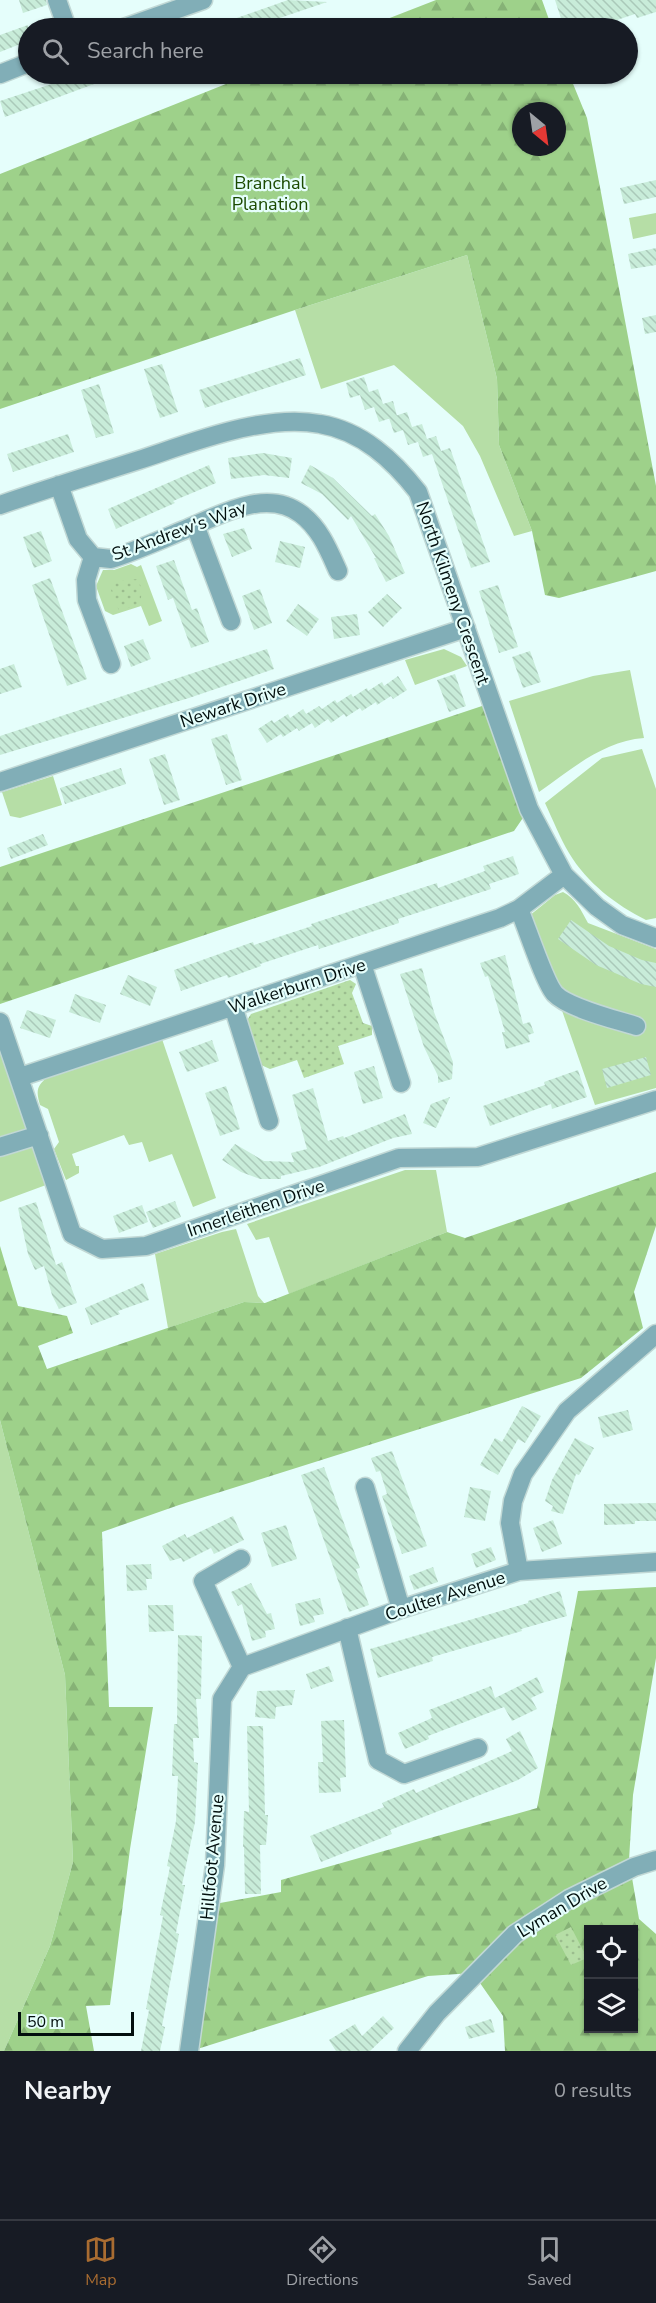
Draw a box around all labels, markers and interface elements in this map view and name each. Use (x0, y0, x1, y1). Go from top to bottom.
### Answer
search box (18, 18, 638, 84)
icon: search (39, 35, 72, 68)
text: Search here (87, 36, 204, 66)
north arrow (512, 102, 566, 156)
park label: Branchal Planation (232, 171, 308, 216)
street label: St Andrew's Way (108, 495, 250, 566)
street label: North Kilmeny Crescent (410, 498, 496, 688)
street label: Newark Drive (177, 677, 289, 733)
street label: Walkerburn Drive (225, 952, 369, 1020)
street label: Innerleithen Drive (184, 1173, 328, 1243)
street label: Coulter Avenue (382, 1565, 508, 1627)
street label: Hillfoot Avenue (195, 1793, 229, 1921)
street label: Lyman Drive (513, 1871, 611, 1943)
map controls (584, 1925, 638, 2033)
button: locate (584, 1925, 638, 1979)
button: layers (584, 1979, 638, 2033)
scale bar (18, 2009, 134, 2036)
text: 50 m (27, 2011, 64, 2033)
text: Nearby (24, 2073, 111, 2108)
text: 0 results (554, 2077, 632, 2104)
tab: Map (84, 2233, 117, 2291)
tab: Directions (286, 2233, 358, 2291)
tab: Saved (527, 2233, 572, 2291)

